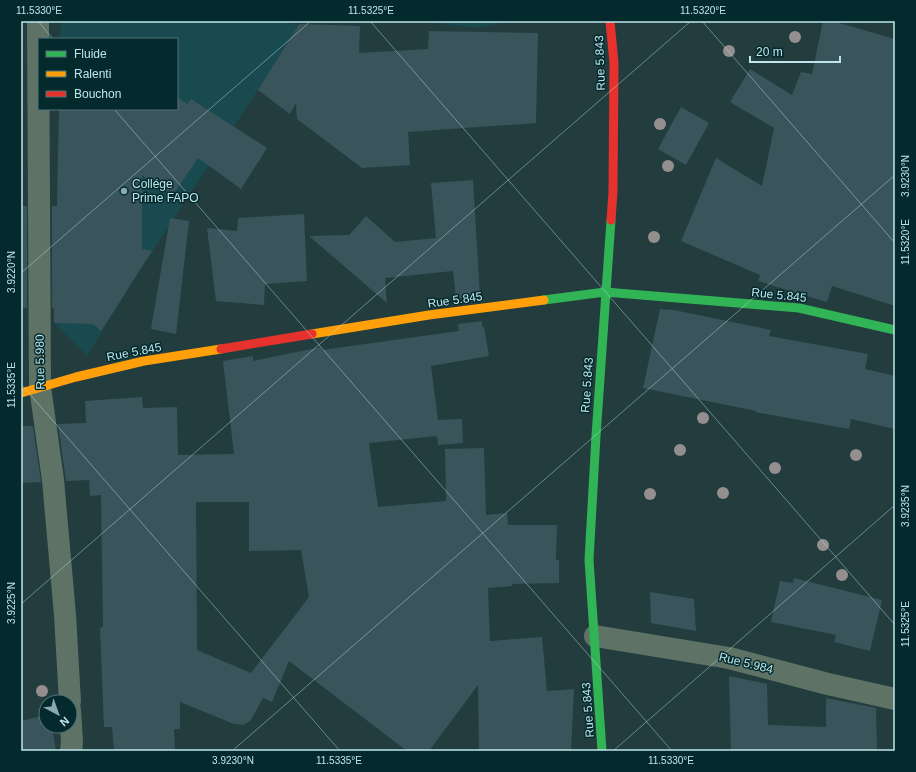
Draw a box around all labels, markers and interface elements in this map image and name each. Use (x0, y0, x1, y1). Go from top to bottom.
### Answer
text: 11.5330°E (16, 5, 62, 16)
text: 11.5325°E (348, 5, 394, 16)
text: 11.5320°E (680, 5, 726, 16)
street label: Rue 5.843 (592, 35, 608, 91)
legend (38, 38, 178, 110)
scale bar (750, 38, 840, 64)
text: 20 m (756, 45, 783, 59)
text: Fluide (74, 47, 107, 61)
text: Ralenti (74, 67, 111, 81)
text: Bouchon (74, 87, 121, 101)
text: 3.9230°N (900, 155, 911, 197)
place label: Collége Prime FAPO (132, 177, 199, 205)
marker: Collége Prime FAPO (119, 186, 129, 196)
text: 11.5320°E (900, 219, 911, 265)
text: 3.9220°N (6, 251, 17, 293)
street label: Rue 5.845 (751, 285, 808, 305)
street label: Rue 5.845 (427, 289, 484, 311)
street label: Rue 5.980 (33, 334, 47, 390)
street label: Rue 5.845 (105, 340, 163, 364)
street label: Rue 5.843 (578, 357, 596, 413)
text: 11.5335°E (6, 362, 17, 408)
text: 3.9235°N (900, 485, 911, 527)
text: 3.9225°N (6, 582, 17, 624)
text: 11.5325°E (900, 601, 911, 647)
street label: Rue 5.984 (717, 650, 775, 677)
street label: Rue 5.843 (579, 682, 597, 738)
north arrow (38, 694, 78, 734)
text: N (58, 714, 71, 729)
text: 3.9230°N (212, 755, 254, 766)
text: 11.5335°E (316, 755, 362, 766)
text: 11.5330°E (648, 755, 694, 766)

